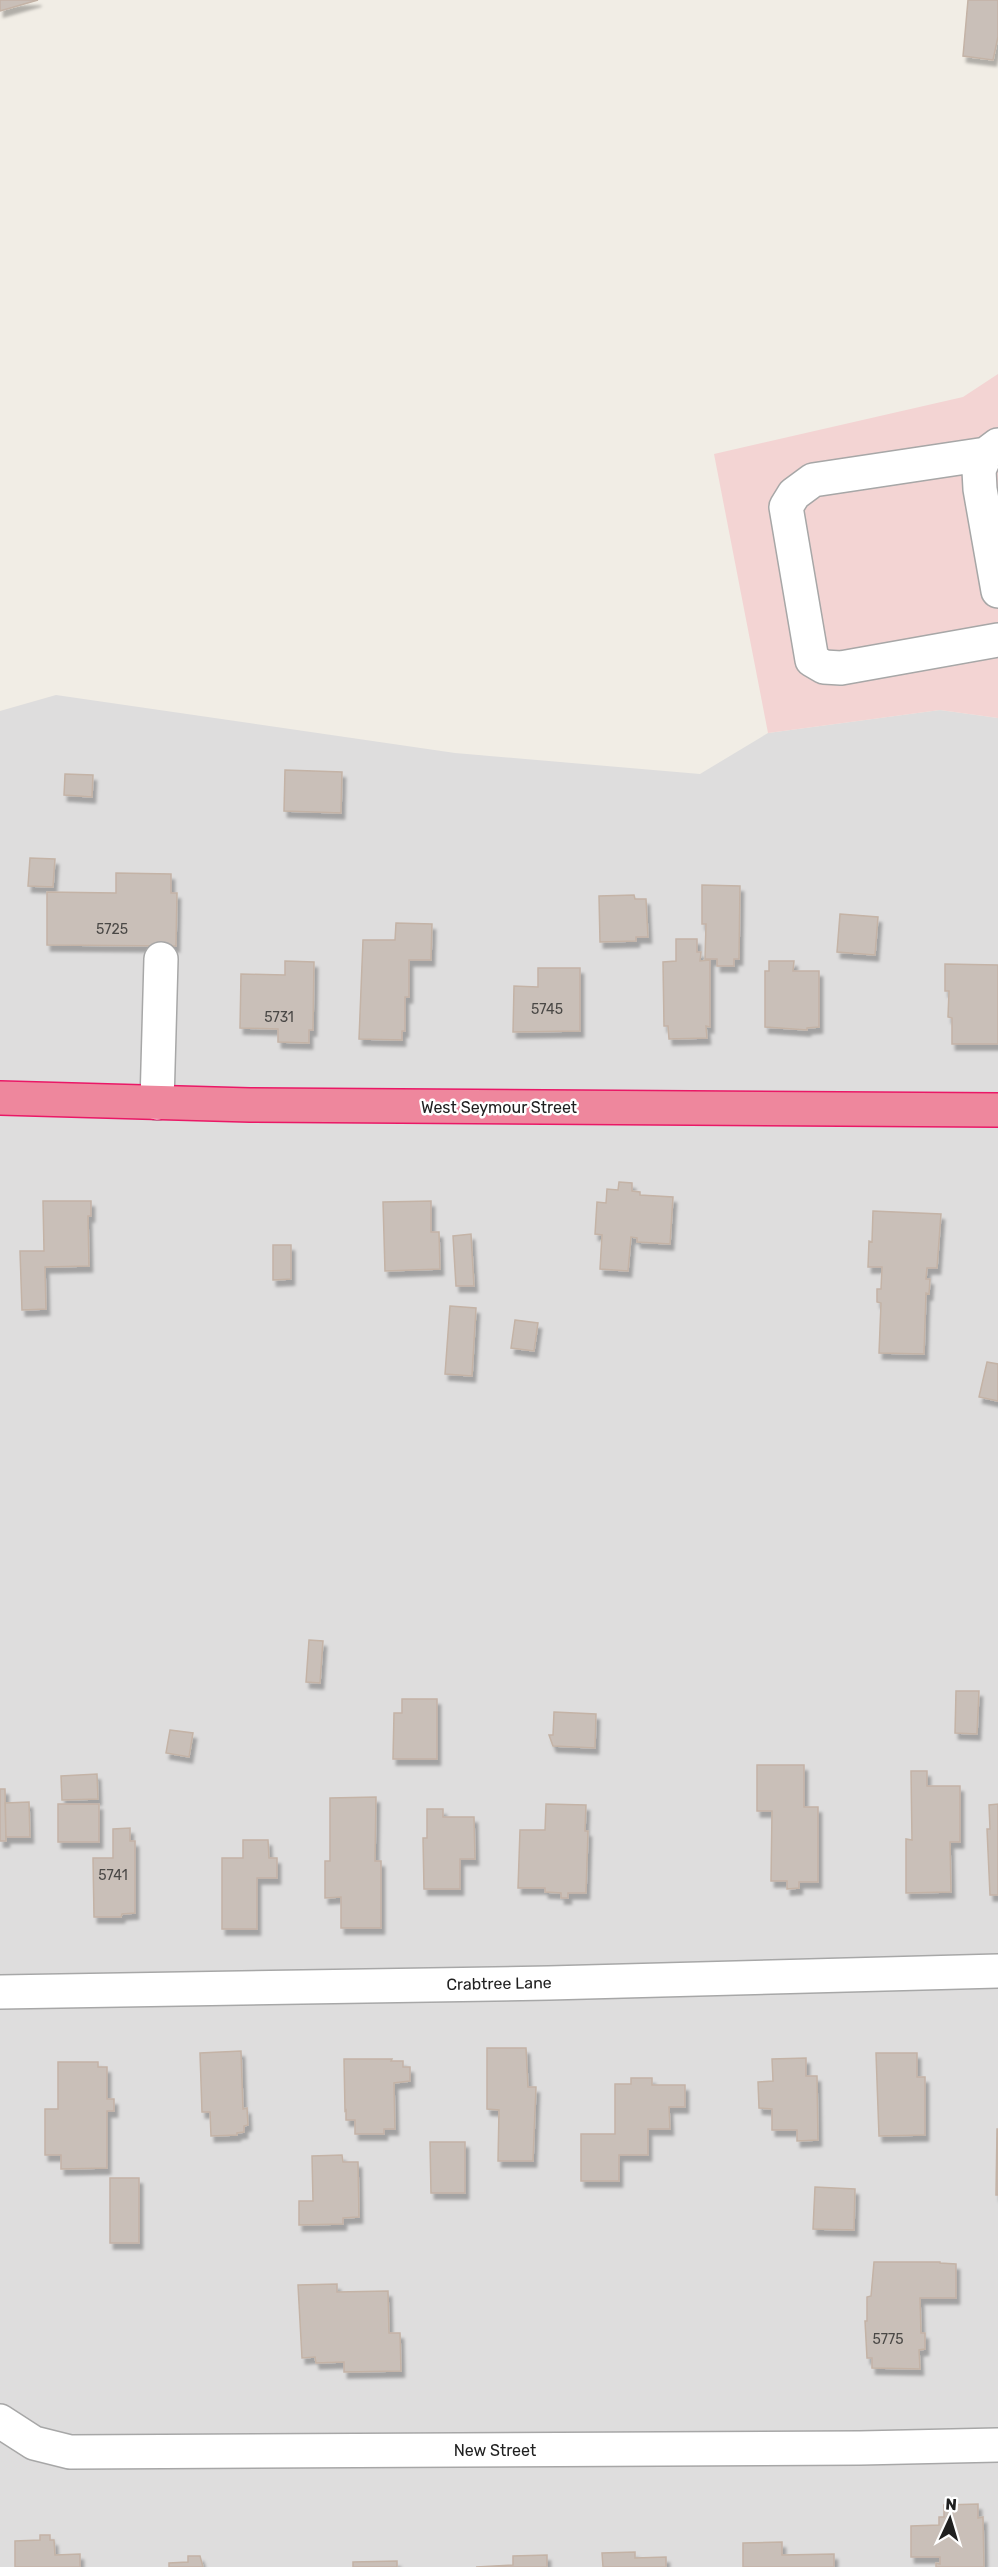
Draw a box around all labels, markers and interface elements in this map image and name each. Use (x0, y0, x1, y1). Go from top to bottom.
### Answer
house number: 5725 (96, 921, 128, 938)
house number: 5745 (531, 1001, 563, 1018)
house number: 5731 (264, 1009, 294, 1026)
street label: West Seymour Street (421, 1098, 577, 1117)
house number: 5741 (98, 1867, 128, 1884)
street label: Crabtree Lane (446, 1973, 552, 1994)
house number: 5775 (873, 2331, 904, 2348)
street label: New Street (454, 2441, 536, 2460)
north arrow (920, 2489, 980, 2549)
text: N (945, 2495, 957, 2514)

